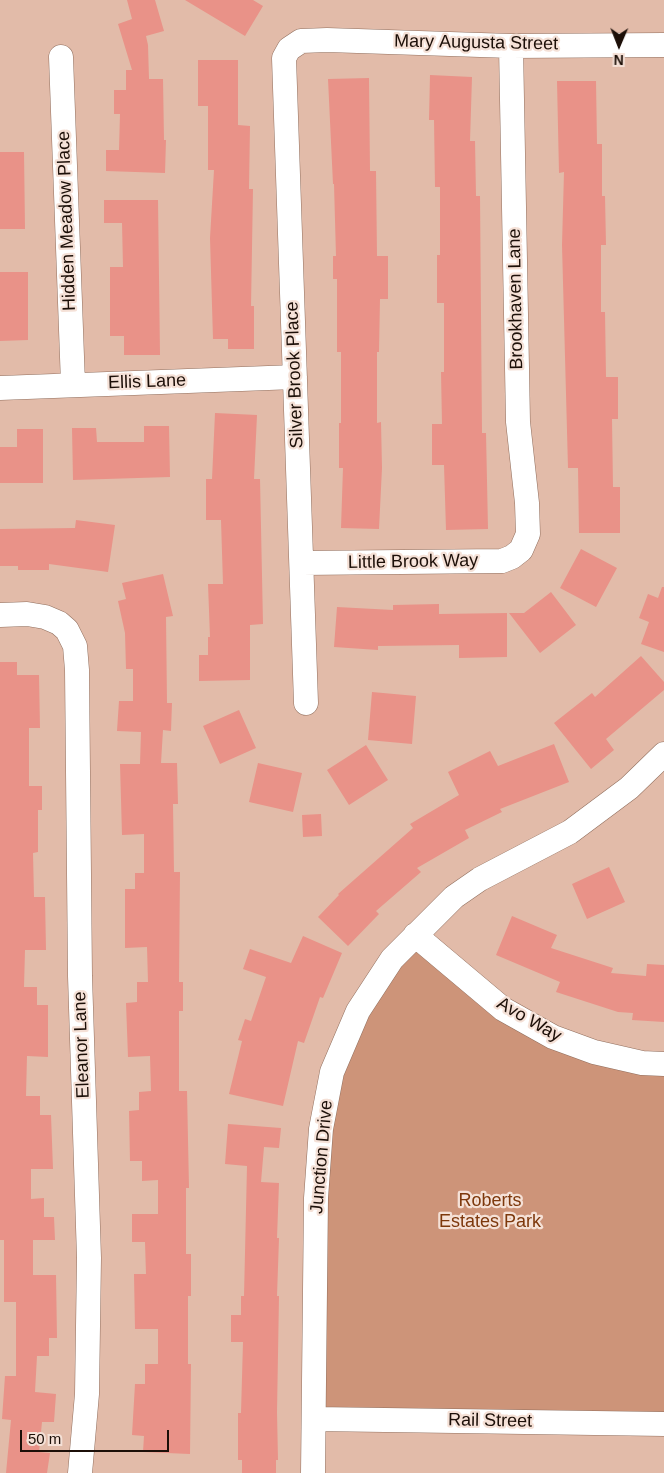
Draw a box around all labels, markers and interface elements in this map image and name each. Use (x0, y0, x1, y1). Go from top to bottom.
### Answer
north arrow (594, 20, 644, 70)
street label: Mary Augusta Street (394, 31, 558, 55)
text: N (614, 52, 624, 68)
street label: Hidden Meadow Place (53, 131, 81, 311)
street label: Brookhaven Lane (504, 228, 528, 370)
street label: Silver Brook Place (282, 301, 308, 449)
street label: Ellis Lane (108, 370, 186, 394)
street label: Little Brook Way (348, 550, 478, 574)
street label: Eleanor Lane (69, 991, 95, 1099)
street label: Avo Way (493, 993, 565, 1047)
street label: Junction Drive (306, 1099, 338, 1215)
park label: Roberts Estates Park (439, 1190, 541, 1232)
street label: Rail Street (448, 1409, 532, 1433)
scale bar (22, 1420, 171, 1452)
text: 50 m (28, 1430, 61, 1447)

